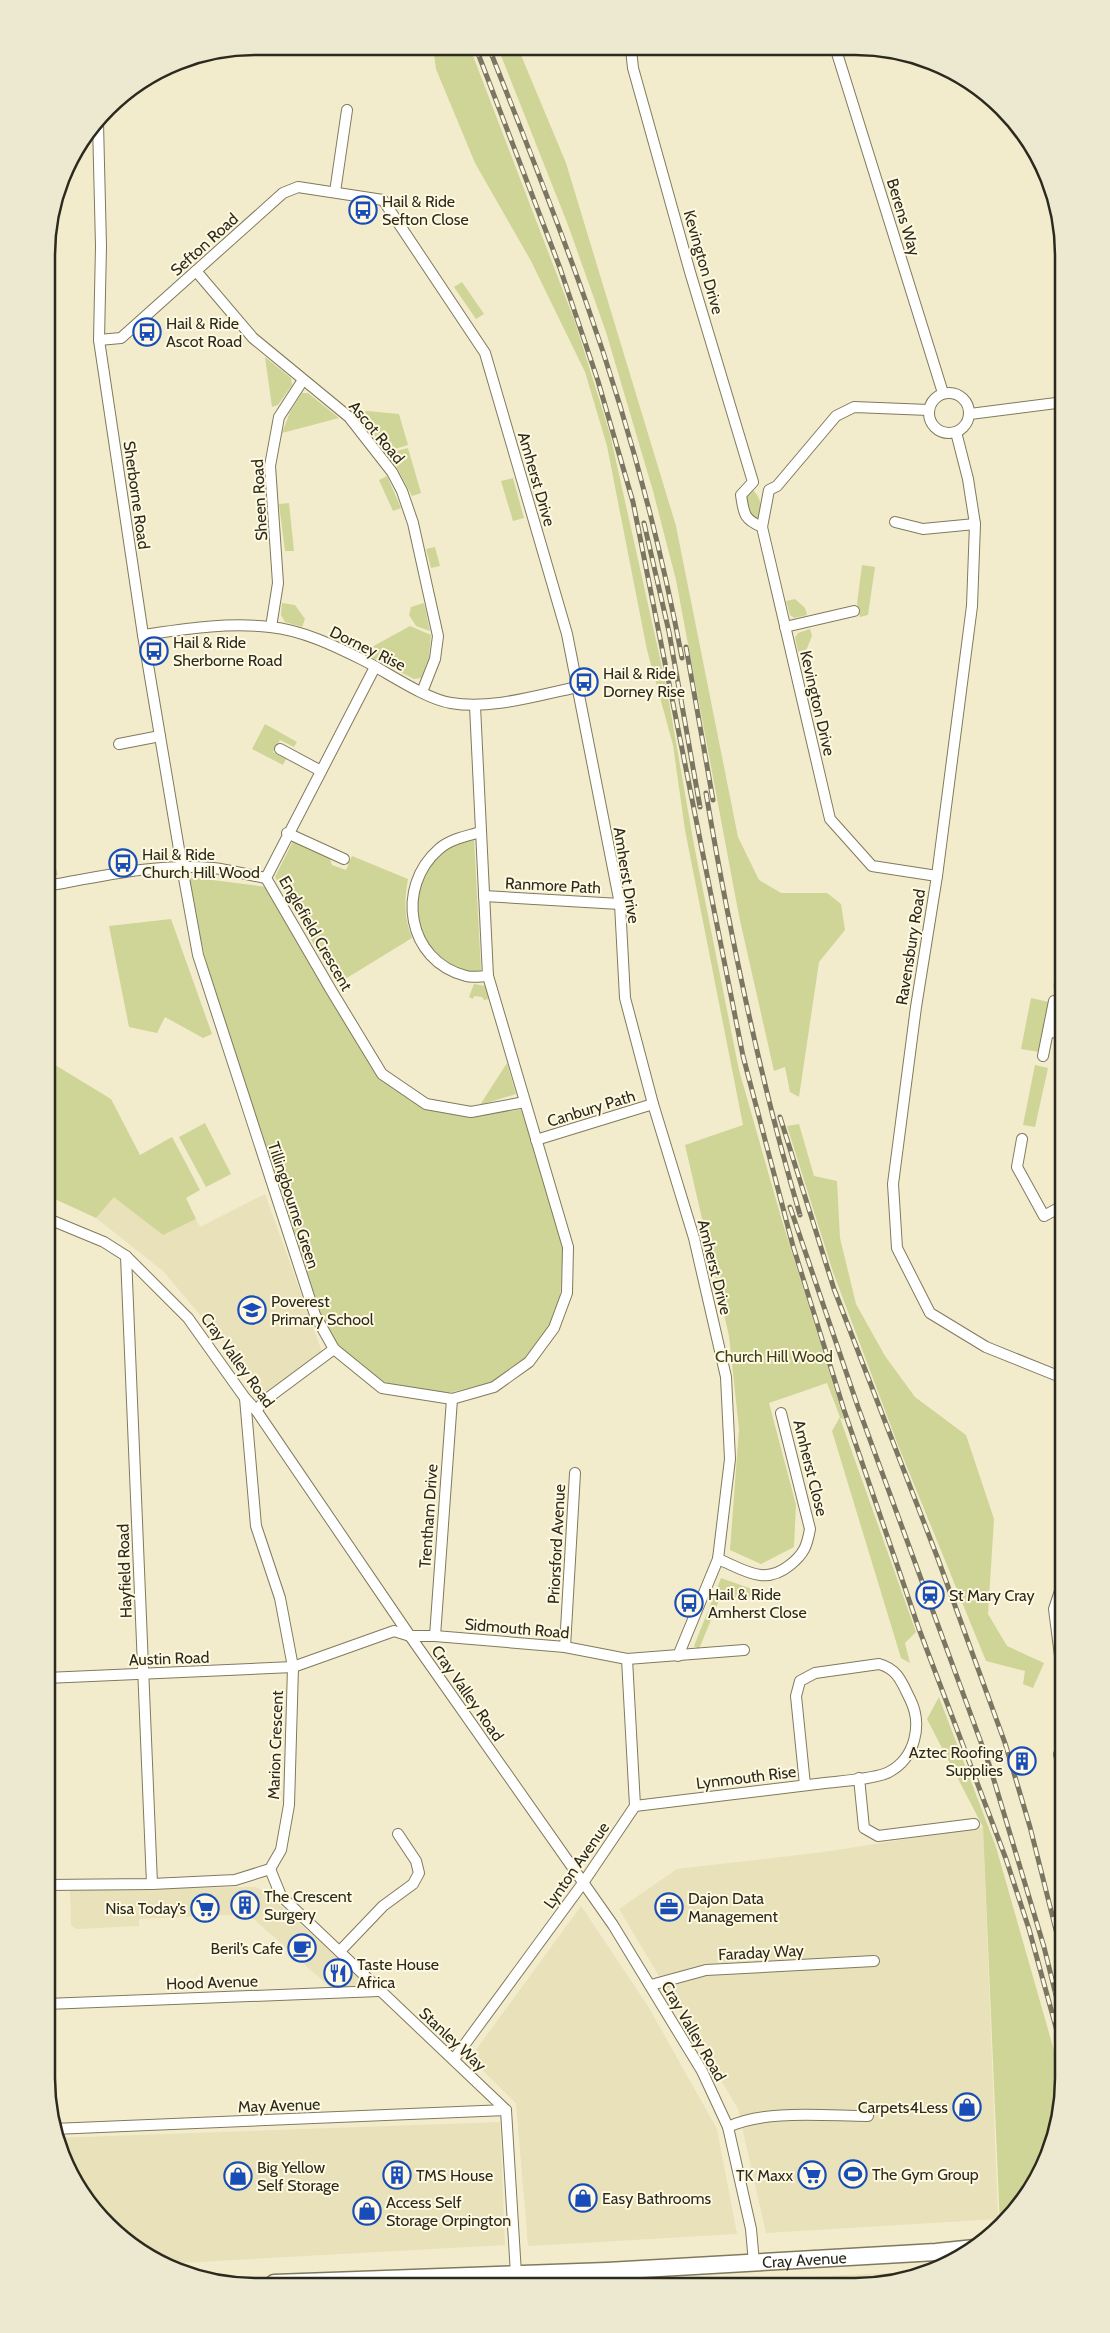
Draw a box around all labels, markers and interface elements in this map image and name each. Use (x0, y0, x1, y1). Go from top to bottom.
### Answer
street label: Berens Way (883, 176, 924, 258)
place label: Hail & Ride Sefton Close (382, 192, 469, 229)
bus stop icon: Hail & Ride Sefton Close (348, 195, 378, 225)
street label: Kevington Drive (680, 208, 727, 316)
street label: Sefton Road (167, 209, 242, 280)
place label: Hail & Ride Ascot Road (166, 314, 242, 351)
bus stop icon: Hail & Ride Ascot Road (132, 317, 162, 347)
street label: Ascot Road (345, 397, 408, 468)
street label: Amherst Drive (514, 430, 559, 529)
street label: Sherborne Road (119, 440, 154, 551)
street label: Sheen Road (248, 459, 271, 541)
street label: Dorney Rise (327, 622, 409, 675)
place label: Hail & Ride Sherborne Road (173, 633, 282, 670)
bus stop icon: Hail & Ride Sherborne Road (139, 636, 169, 666)
street label: Kevington Drive (796, 649, 839, 758)
place label: Hail & Ride Dorney Rise (603, 664, 685, 701)
bus stop icon: Hail & Ride Dorney Rise (569, 667, 599, 697)
street label: Amherst Drive (610, 826, 644, 925)
place label: Hail & Ride Church Hill Wood (142, 845, 260, 882)
bus stop icon: Hail & Ride Church Hill Wood (108, 848, 138, 878)
street label: Englefield Crescent (275, 872, 356, 995)
street label: Ranmore Path (504, 873, 601, 898)
street label: Ravensbury Road (892, 888, 929, 1006)
street label: Canbury Path (545, 1086, 637, 1131)
street label: Tillingbourne Green (264, 1139, 323, 1271)
street label: Amherst Drive (694, 1218, 736, 1317)
place label: Poverest Primary School (271, 1292, 374, 1329)
school or university icon: Poverest Primary School (237, 1295, 267, 1325)
street label: Cray Valley Road (197, 1309, 278, 1411)
park label: Church Hill Wood (715, 1347, 833, 1366)
street label: Amherst Close (789, 1418, 832, 1518)
street label: Trentham Drive (415, 1463, 442, 1569)
street label: Priorsford Avenue (544, 1484, 569, 1604)
street label: Hayfield Road (113, 1524, 136, 1618)
station icon: St Mary Cray (915, 1580, 945, 1610)
place label: Hail & Ride Amherst Close (708, 1585, 807, 1622)
place label: St Mary Cray (949, 1586, 1035, 1605)
bus stop icon: Hail & Ride Amherst Close (674, 1588, 704, 1618)
street label: Sidmouth Road (464, 1614, 570, 1643)
street label: Cray Valley Road (428, 1642, 508, 1745)
street label: Austin Road (128, 1648, 210, 1669)
street label: Marion Crescent (264, 1689, 287, 1800)
place label: Aztec Roofing Supplies (909, 1743, 1004, 1780)
building icon: Aztec Roofing Supplies (1007, 1746, 1037, 1776)
street label: Lynmouth Rise (695, 1762, 797, 1793)
street label: Lynton Avenue (540, 1818, 613, 1912)
place label: The Crescent Surgery (264, 1887, 352, 1924)
place label: Dajon Data Management (688, 1889, 778, 1926)
building icon: The Crescent Surgery (230, 1890, 260, 1920)
office icon: Dajon Data Management (654, 1892, 684, 1922)
supermarket icon: Nisa Today’s (190, 1893, 220, 1923)
place label: Nisa Today’s (105, 1899, 186, 1918)
cafe icon: Beril’s Cafe (287, 1933, 317, 1963)
place label: Beril’s Cafe (210, 1939, 283, 1958)
street label: Faraday Way (718, 1941, 804, 1964)
place label: Taste House Africa (357, 1955, 439, 1992)
restaurant icon: Taste House Africa (323, 1958, 353, 1988)
street label: Hood Avenue (166, 1971, 258, 1994)
street label: Cray Valley Road (657, 1978, 730, 2085)
street label: Stanley Way (415, 2004, 490, 2075)
shop icon: Carpets4Less (952, 2092, 982, 2122)
street label: May Avenue (237, 2095, 321, 2116)
place label: Carpets4Less (858, 2098, 948, 2117)
place label: Big Yellow Self Storage (257, 2158, 339, 2195)
sports icon: The Gym Group (838, 2159, 868, 2189)
building icon: TMS House (382, 2160, 412, 2190)
supermarket icon: TK Maxx (797, 2160, 827, 2190)
shop icon: Big Yellow Self Storage (223, 2161, 253, 2191)
place label: The Gym Group (872, 2165, 979, 2184)
place label: TMS House (416, 2166, 493, 2185)
place label: TK Maxx (736, 2166, 793, 2185)
shop icon: Easy Bathrooms (568, 2183, 598, 2213)
place label: Easy Bathrooms (602, 2189, 711, 2208)
place label: Access Self Storage Orpington (386, 2193, 511, 2230)
shop icon: Access Self Storage Orpington (352, 2196, 382, 2226)
street label: Cray Avenue (762, 2248, 847, 2272)

